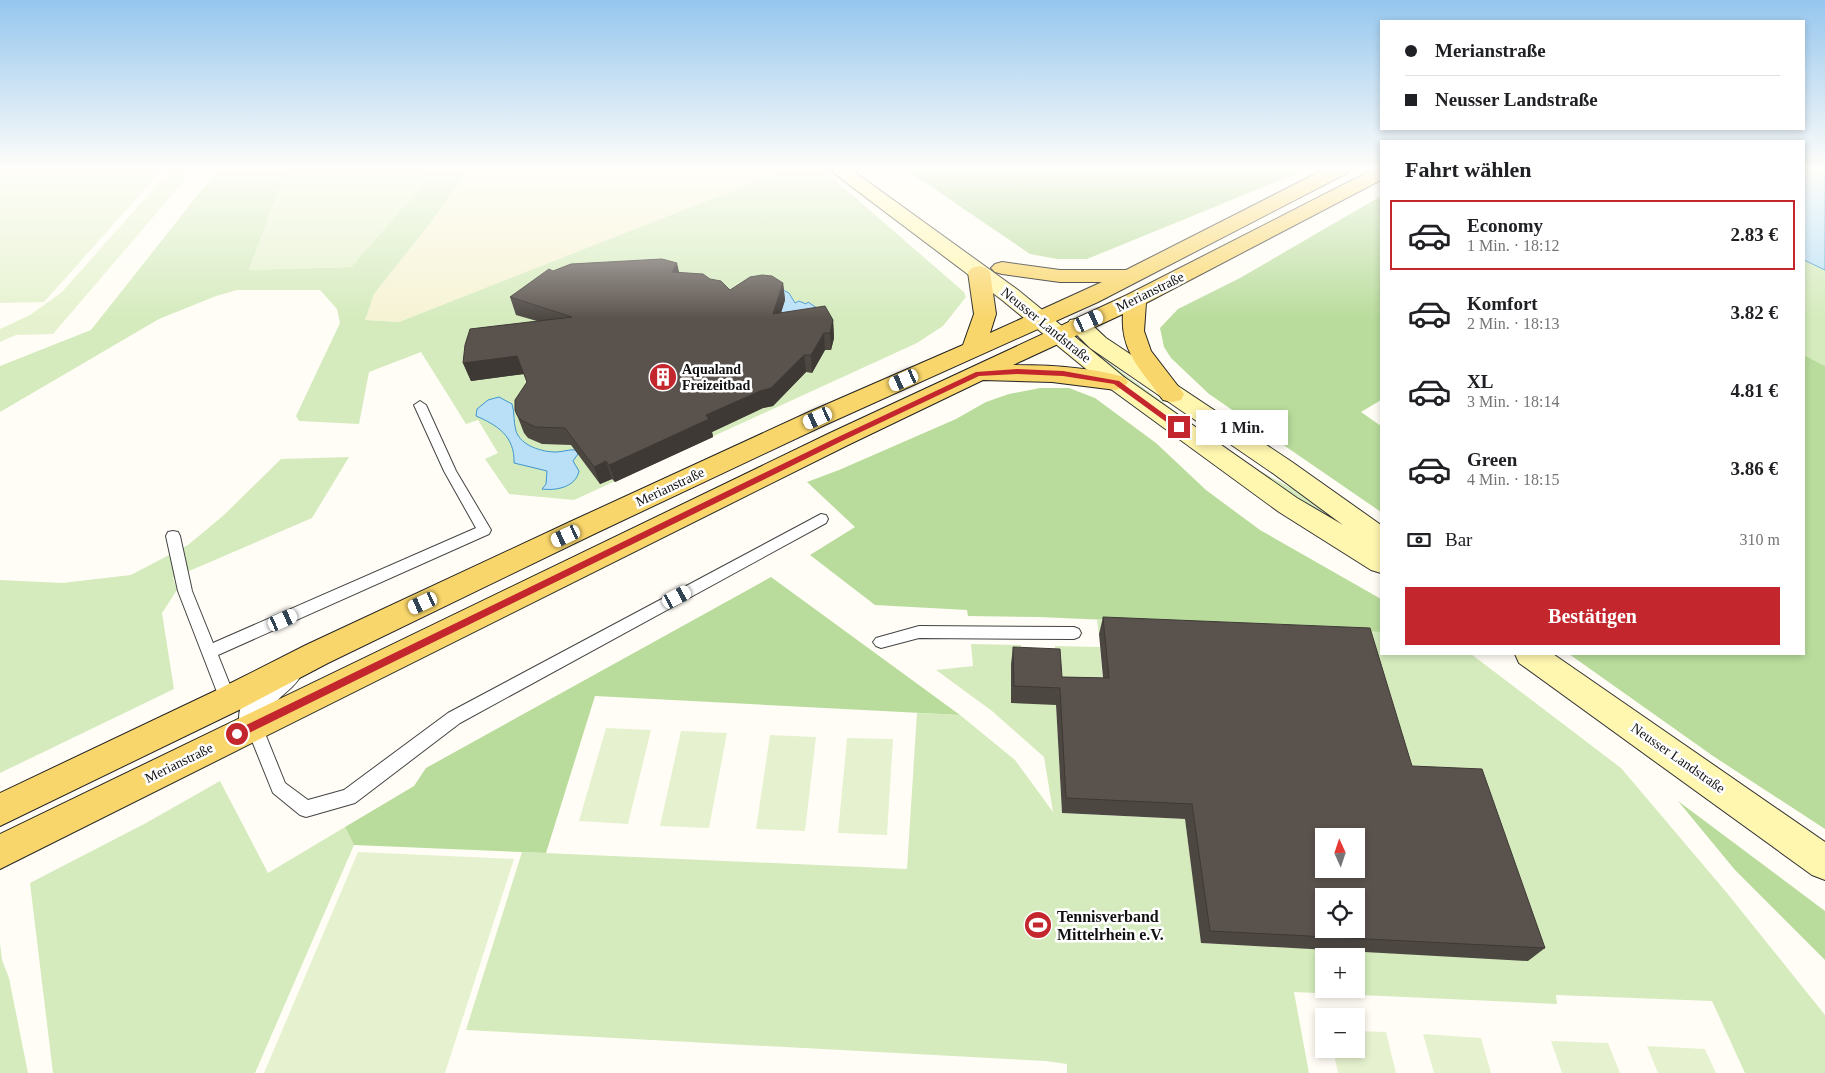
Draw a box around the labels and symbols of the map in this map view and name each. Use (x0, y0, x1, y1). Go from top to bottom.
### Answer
street label: Merianstraße (1114, 269, 1186, 315)
street label: Neusser Landstraße (998, 284, 1094, 366)
car (1072, 308, 1105, 334)
building icon: Aqualand Freizeitbad (648, 362, 678, 392)
place label: Aqualand Freizeitbad (682, 362, 750, 393)
car (887, 367, 920, 393)
car (801, 405, 834, 431)
callout: 1 Min. (1196, 410, 1289, 444)
route end (1168, 416, 1190, 438)
street label: Merianstraße (633, 465, 707, 509)
car (549, 523, 582, 549)
car (660, 583, 693, 611)
car (406, 590, 439, 616)
car (266, 607, 299, 633)
street label: Neusser Landstraße (1628, 720, 1728, 796)
route start (226, 723, 248, 745)
street label: Merianstraße (143, 740, 215, 786)
north arrow (1315, 828, 1365, 878)
place label: Tennisverband Mittelrhein e.V. (1057, 908, 1164, 943)
sports icon: Tennisverband Mittelrhein e.V. (1023, 910, 1053, 940)

